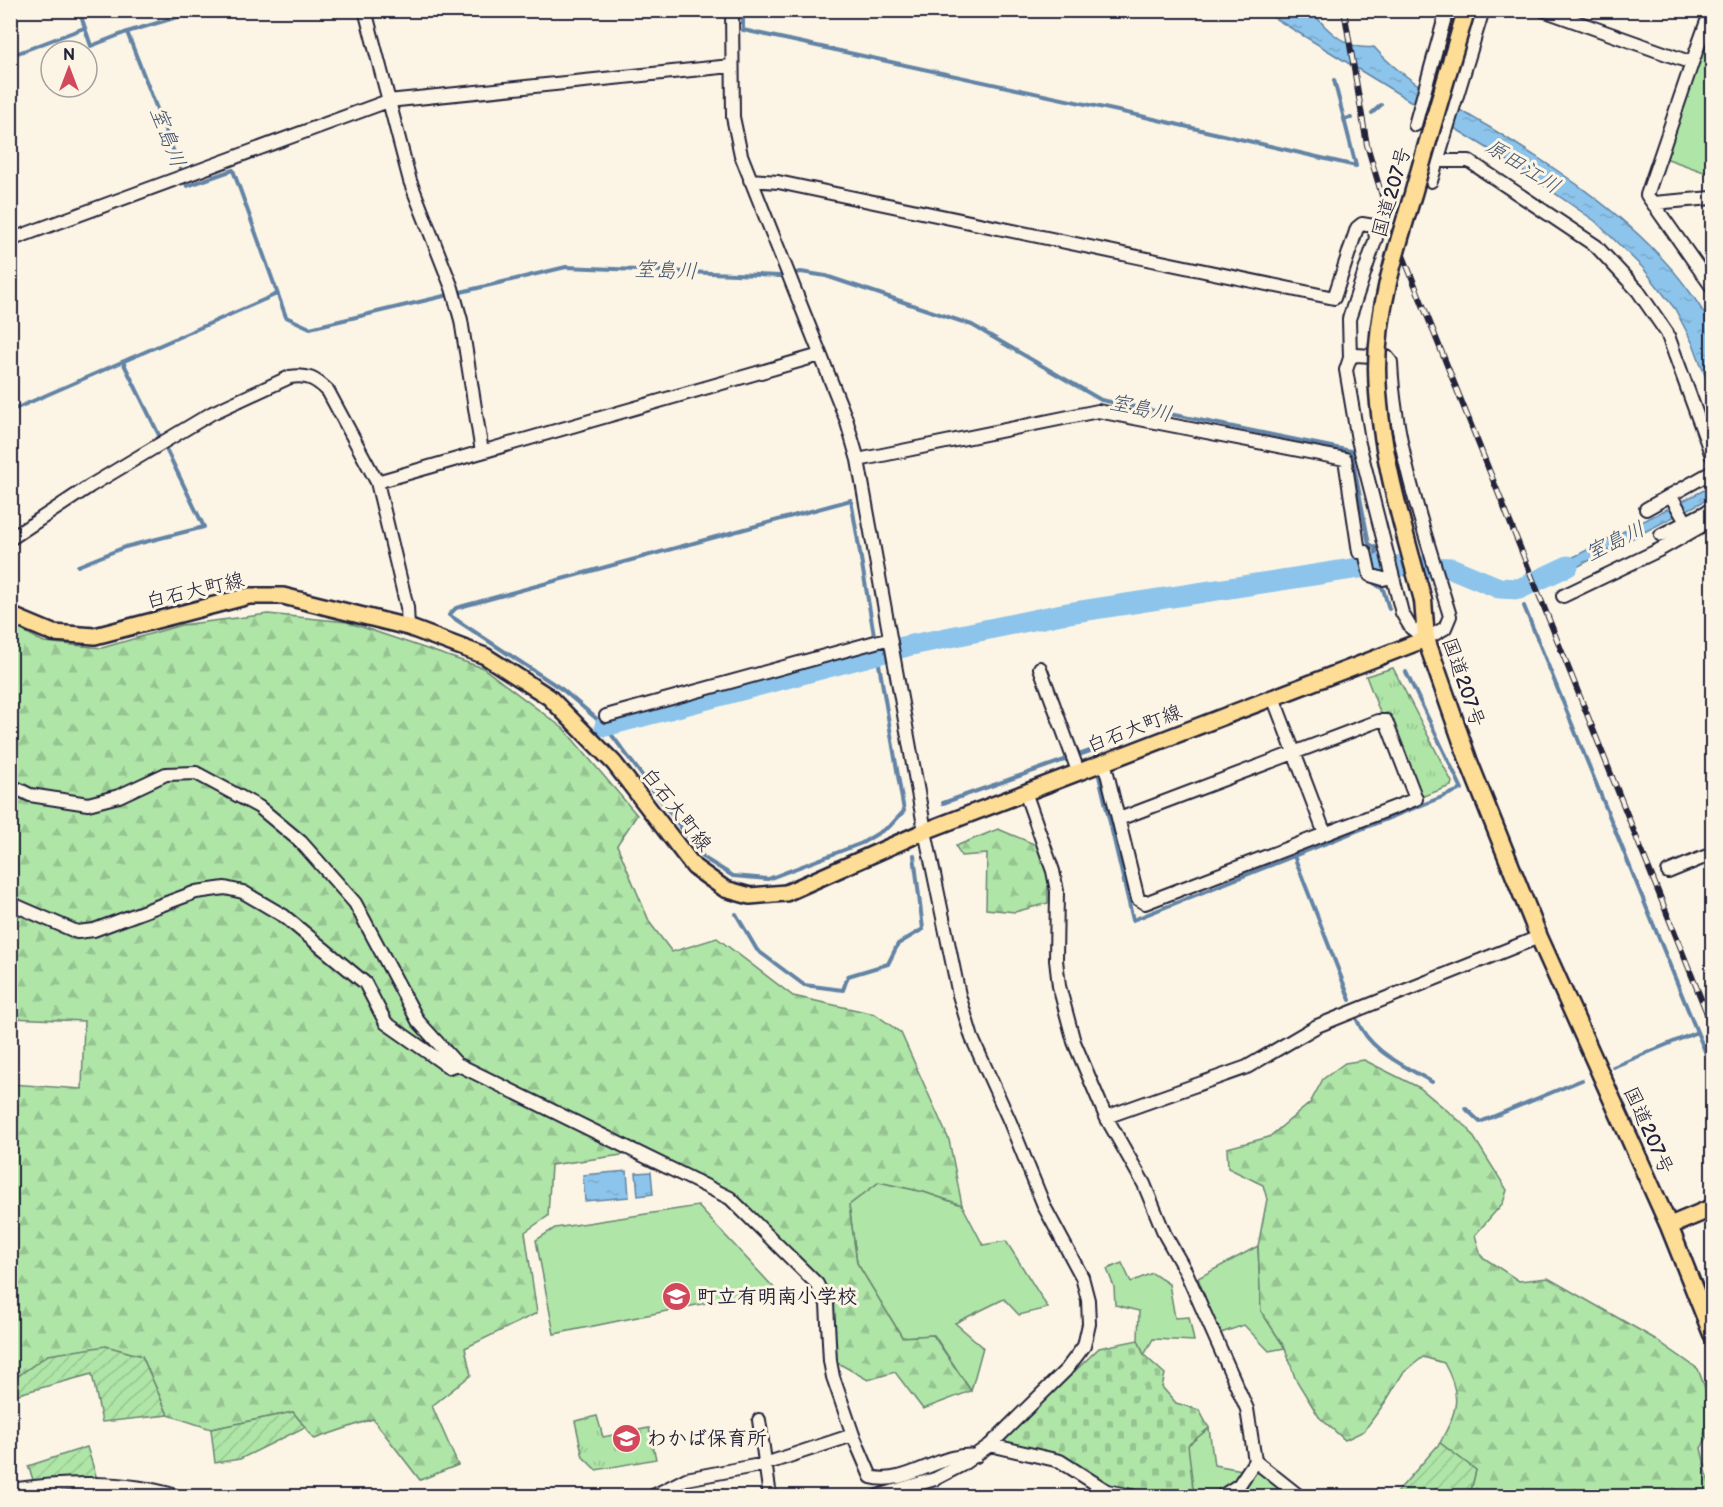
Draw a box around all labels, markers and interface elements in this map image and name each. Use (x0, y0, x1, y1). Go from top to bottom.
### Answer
north arrow (39, 39, 99, 99)
text: N (63, 46, 75, 65)
water label: 室島川 (145, 103, 190, 171)
water label: 原田江川 (1480, 134, 1565, 199)
street label: 国道207号 (1368, 144, 1416, 240)
water label: 室島川 (634, 257, 698, 284)
water label: 室島川 (1107, 390, 1174, 427)
water label: 室島川 (1581, 516, 1649, 566)
street label: 白石大町線 (144, 568, 247, 614)
street label: 国道207号 (1437, 634, 1490, 730)
street label: 白石大町線 (1083, 700, 1185, 758)
street label: 白石大町線 (636, 763, 716, 856)
street label: 国道207号 (1618, 1083, 1678, 1178)
school or university icon: 町立有明南小学校 (660, 1280, 692, 1312)
place label: 町立有明南小学校 (697, 1285, 857, 1309)
school or university icon: わかば保育所 (610, 1422, 642, 1454)
place label: わかば保育所 (647, 1427, 767, 1451)

